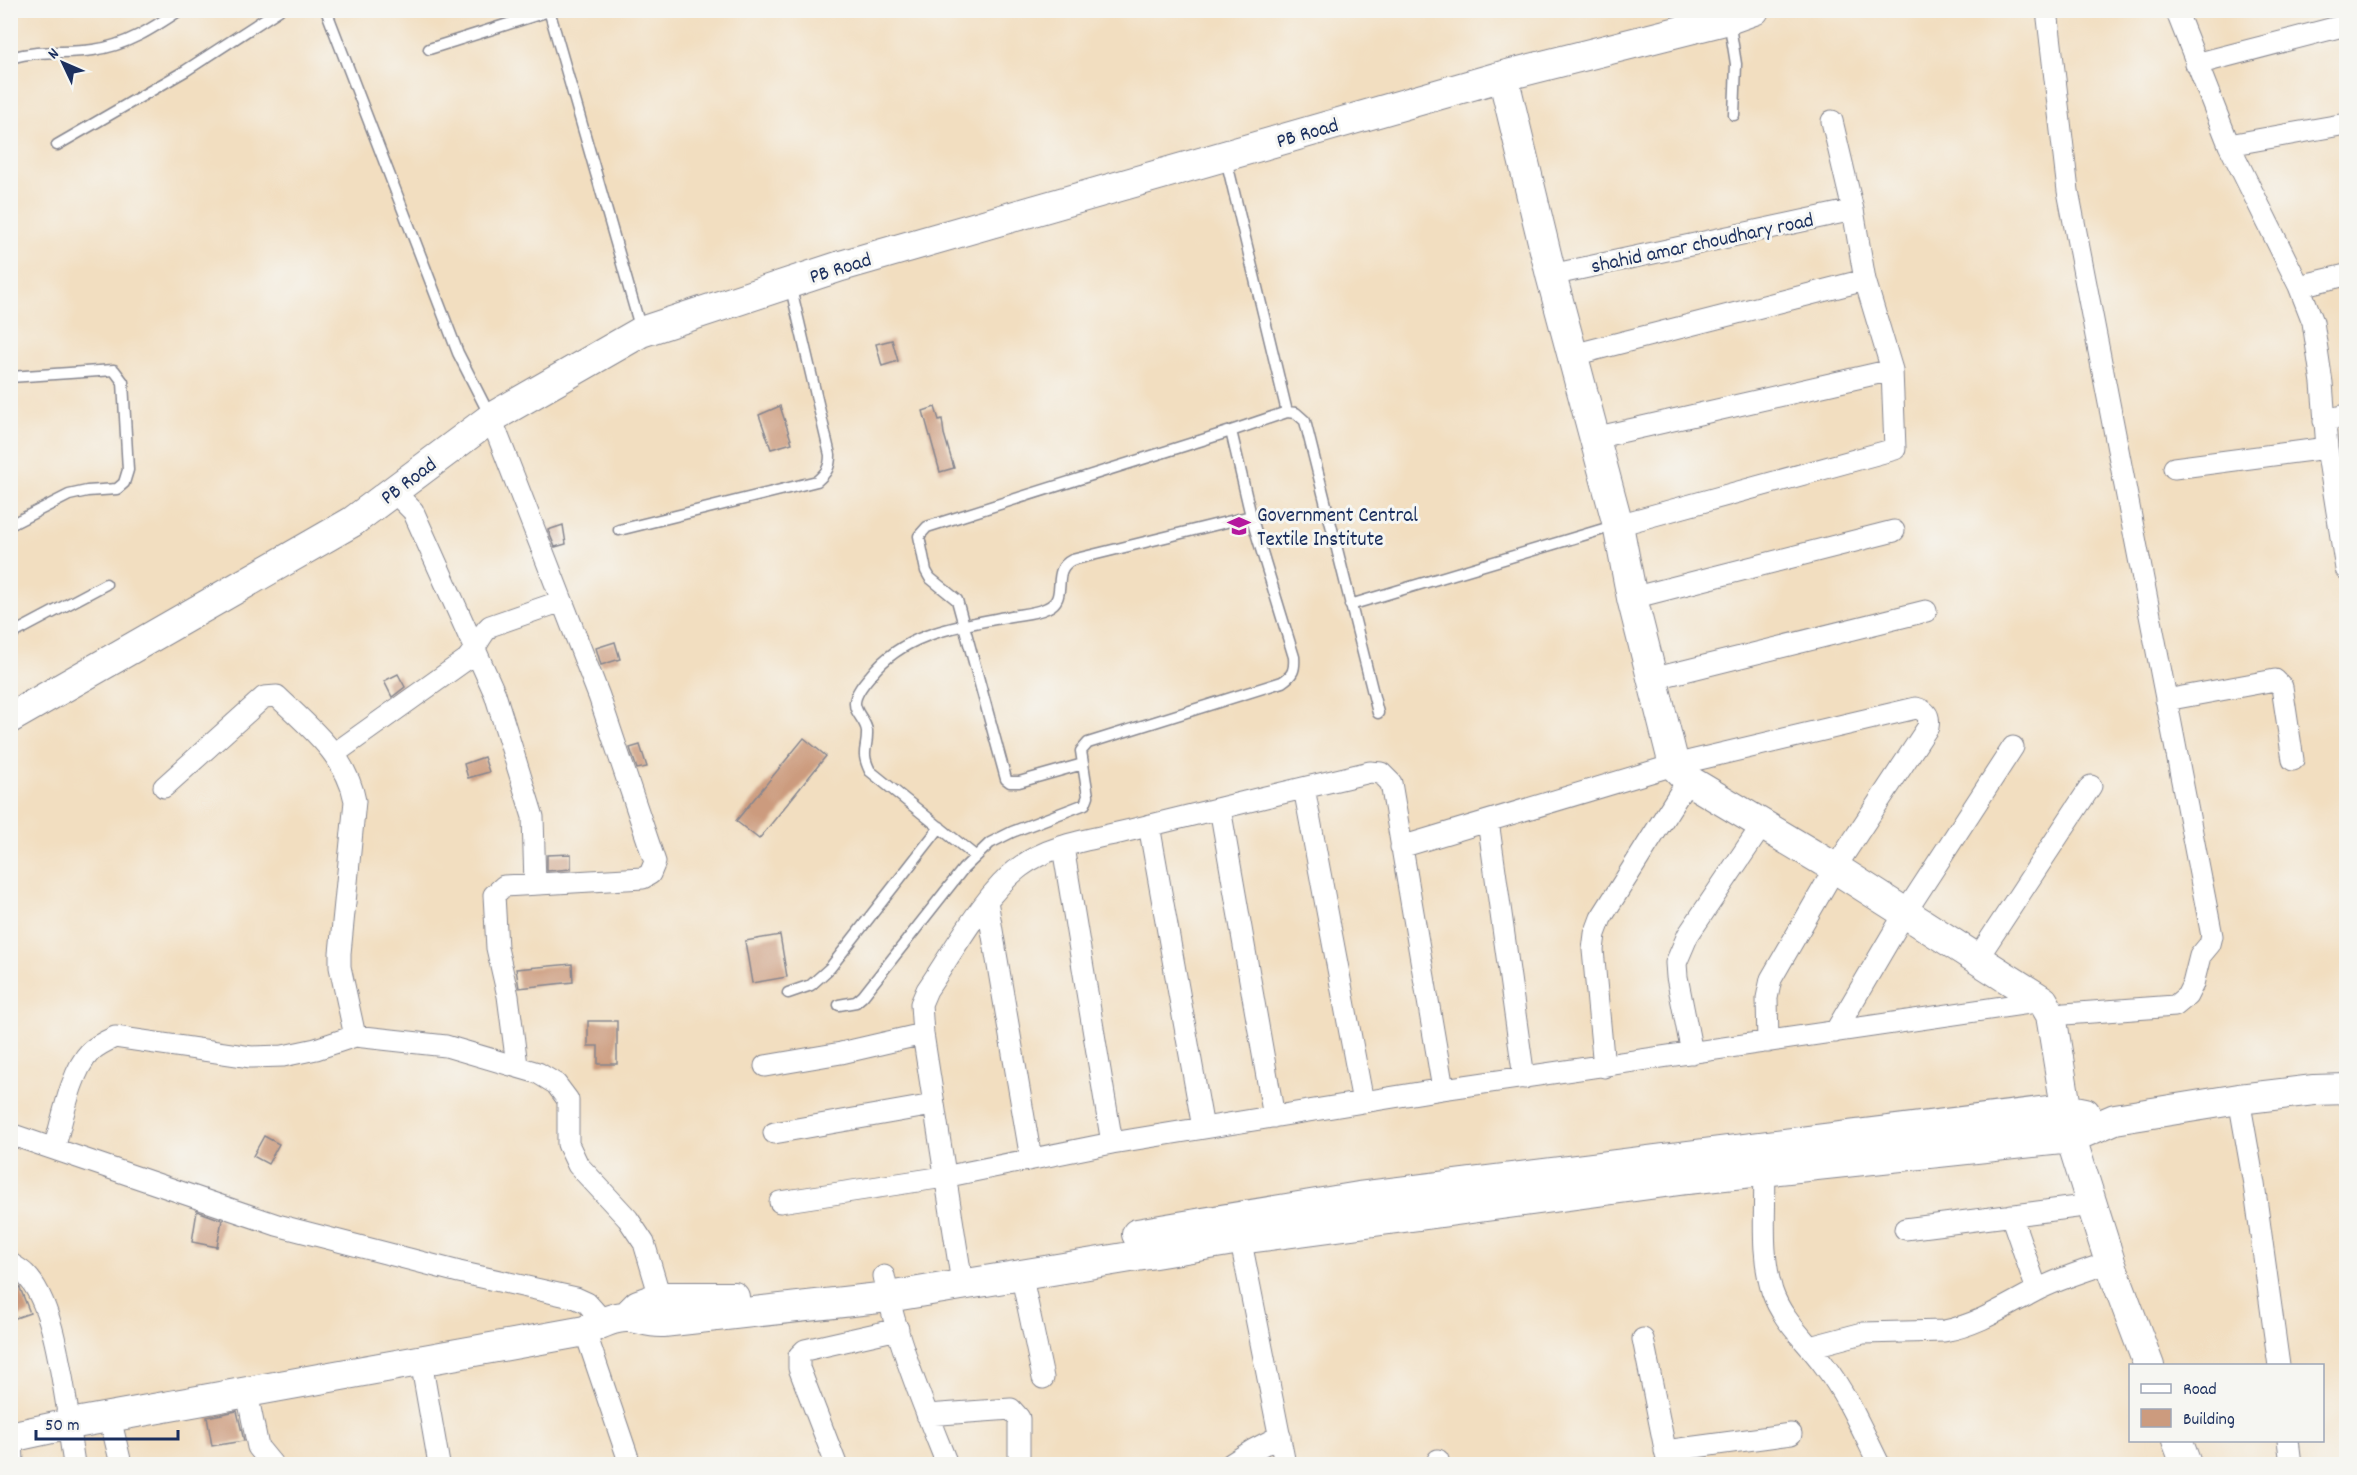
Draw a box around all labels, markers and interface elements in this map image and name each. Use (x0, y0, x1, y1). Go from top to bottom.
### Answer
north arrow (33, 33, 93, 93)
text: N (43, 43, 65, 65)
street label: PB Road (1273, 112, 1343, 158)
street label: shahid amar choudhary road (1589, 207, 1817, 283)
street label: PB Road (806, 246, 876, 294)
street label: PB Road (375, 451, 444, 514)
place label: Government Central Textile Institute (1257, 502, 1418, 556)
school or university icon: Government Central Textile Institute (1226, 513, 1252, 539)
legend (2129, 1364, 2324, 1442)
text: Road (2183, 1378, 2217, 1403)
scale bar (36, 1403, 178, 1441)
text: Building (2183, 1408, 2235, 1433)
text: 50 m (45, 1414, 80, 1439)

